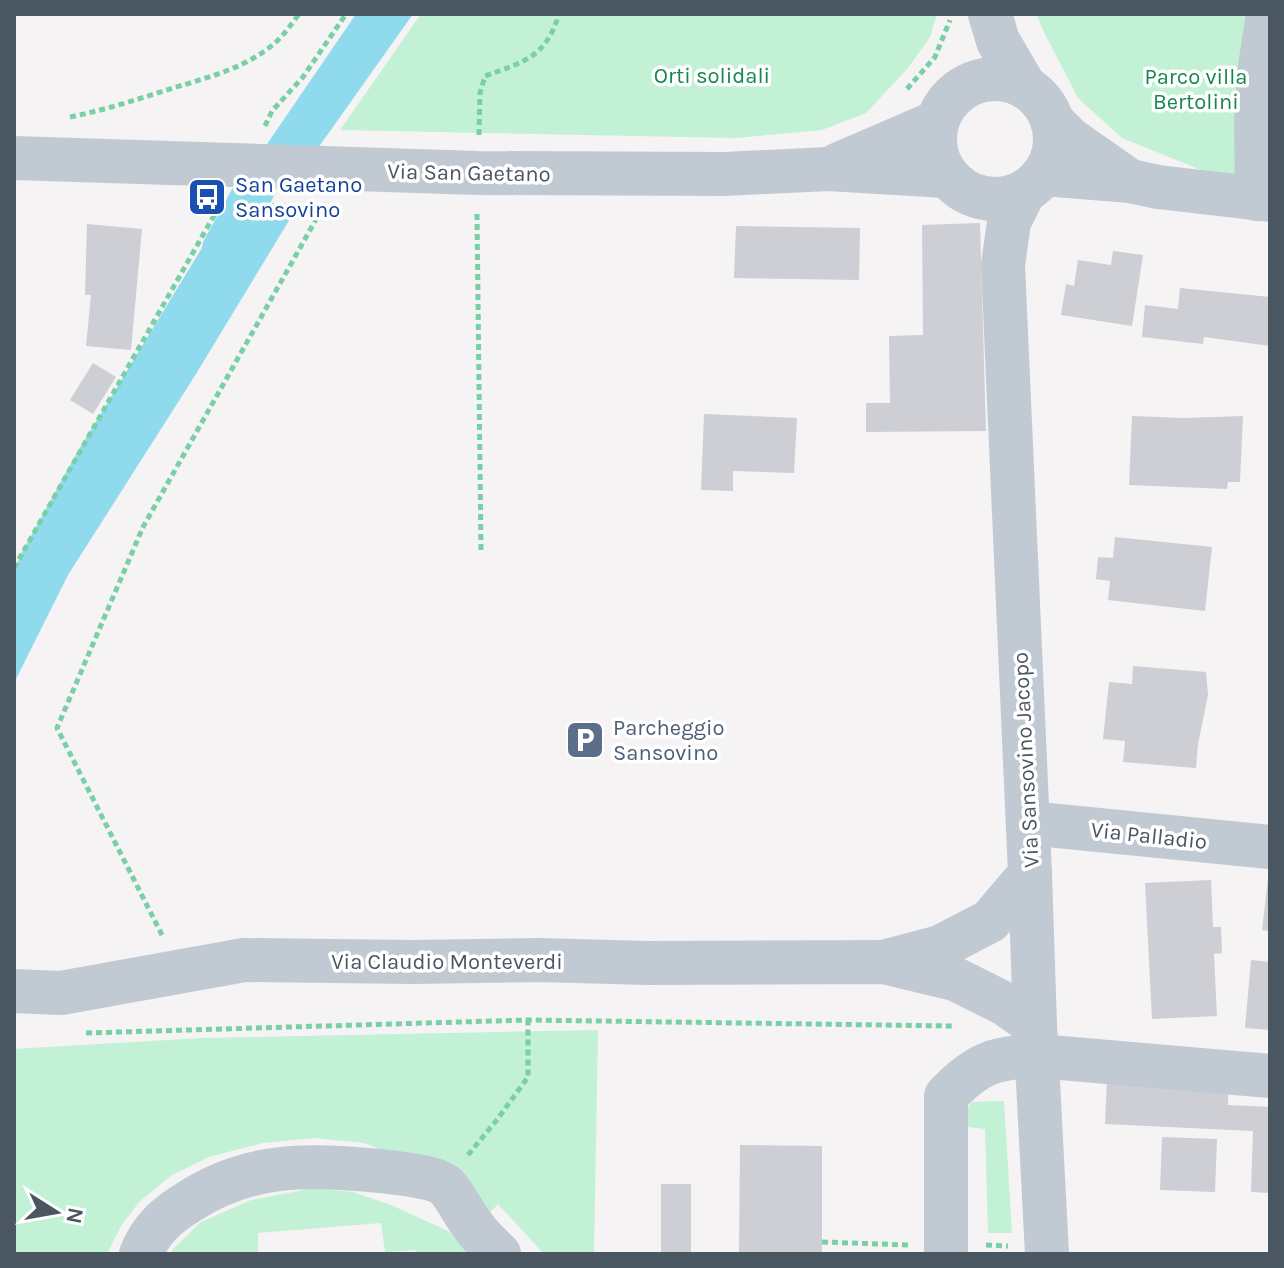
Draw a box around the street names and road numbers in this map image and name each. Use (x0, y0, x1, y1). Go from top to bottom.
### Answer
street label: Via San Gaetano (387, 159, 551, 187)
street label: Via Sansovino Jacopo (1007, 651, 1045, 868)
street label: Via Palladio (1090, 817, 1208, 855)
street label: Via Claudio Monteverdi (331, 949, 563, 975)

